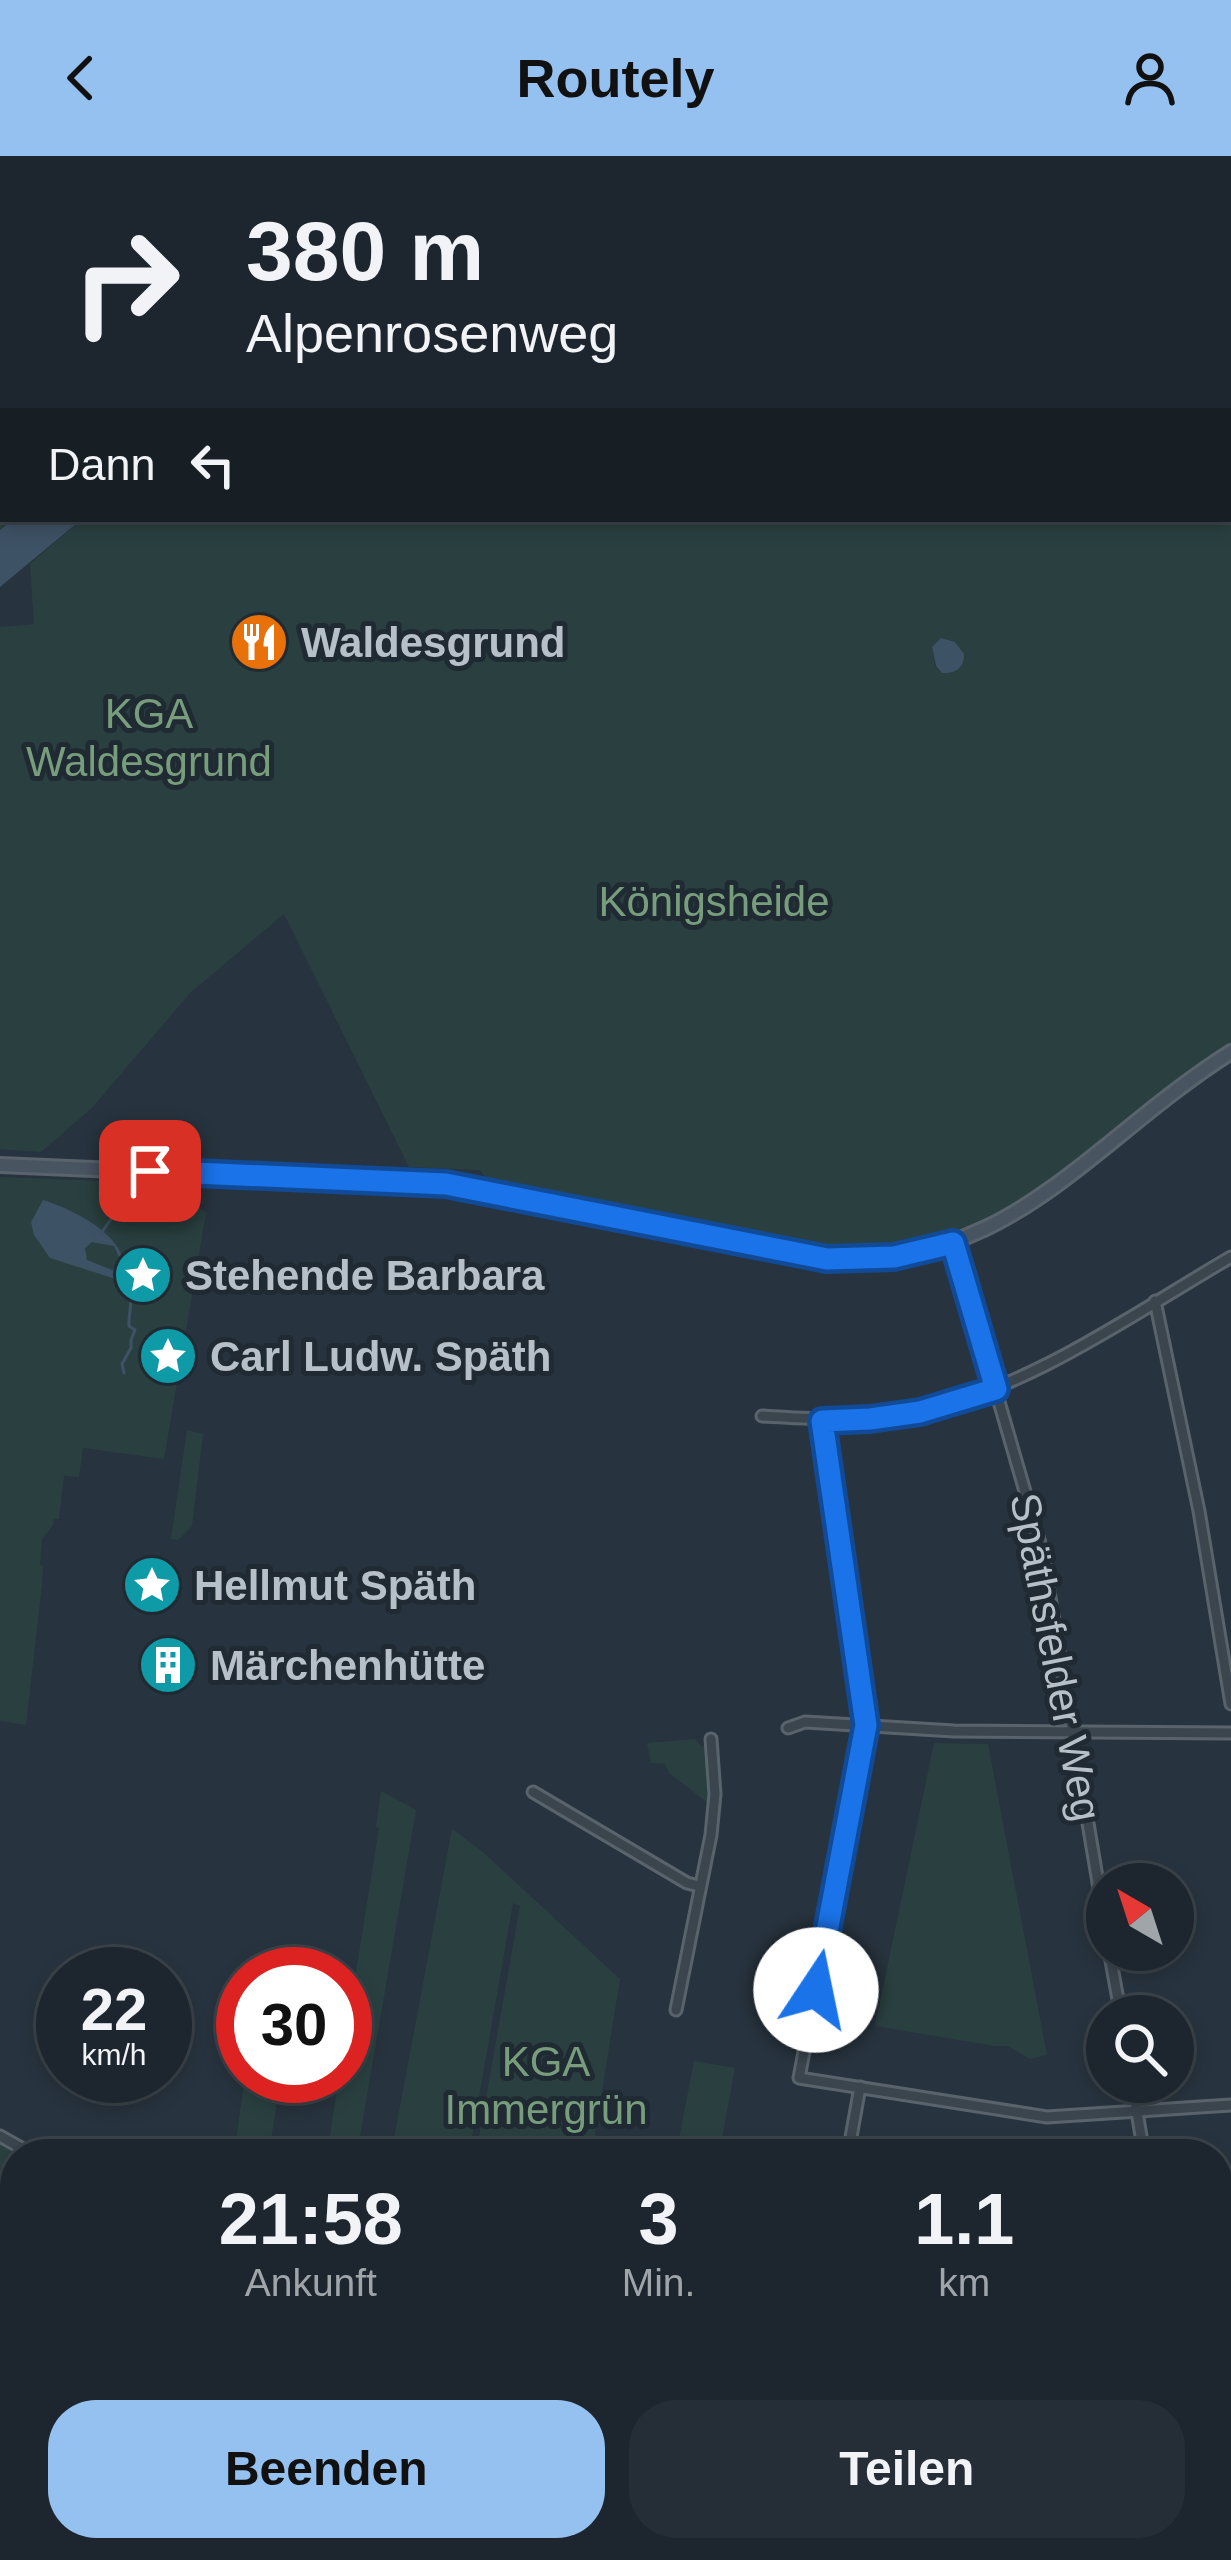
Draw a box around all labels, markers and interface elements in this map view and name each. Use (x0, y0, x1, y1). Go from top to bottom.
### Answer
icon: back (48, 45, 114, 111)
icon: person (1117, 45, 1183, 111)
text: Routely (516, 48, 715, 108)
icon: right (48, 204, 204, 360)
text: 380 m (246, 204, 484, 298)
text: Alpenrosenweg (246, 303, 618, 363)
icon: left (180, 432, 246, 498)
text: Dann (48, 439, 156, 490)
restaurant icon: Waldesgrund (228, 611, 290, 673)
place label: Waldesgrund (301, 619, 565, 666)
park label: KGA Waldesgrund (26, 690, 272, 785)
park label: Königsheide (598, 878, 830, 925)
pin (99, 1120, 201, 1222)
icon: arrive (117, 1138, 183, 1204)
place icon: Stehende Barbara (112, 1244, 174, 1306)
place label: Stehende Barbara (185, 1252, 545, 1299)
place icon: Carl Ludw. Späth (137, 1325, 199, 1387)
place label: Carl Ludw. Späth (210, 1333, 551, 1380)
street label: Späthsfelder Weg (1001, 1489, 1111, 1825)
place icon: Hellmut Späth (121, 1554, 183, 1616)
place label: Hellmut Späth (194, 1562, 476, 1609)
building icon: Märchenhütte (137, 1634, 199, 1696)
place label: Märchenhütte (210, 1642, 485, 1689)
north arrow (1086, 1863, 1194, 1971)
map controls (1086, 1863, 1194, 2103)
position arrow (753, 1927, 879, 2053)
speed limit sign: 30 (216, 1947, 372, 2103)
text: 22 (81, 1976, 147, 2043)
button: search (1086, 1995, 1194, 2103)
text: km/h (81, 2038, 147, 2071)
park label: KGA Immergrün (444, 2038, 648, 2133)
text: 21:58 (219, 2179, 403, 2259)
text: 3 (639, 2179, 679, 2259)
text: 1.1 (914, 2179, 1014, 2259)
text: Ankunft (245, 2261, 377, 2304)
text: Min. (622, 2261, 695, 2304)
text: km (938, 2261, 990, 2304)
button: Beenden (48, 2400, 605, 2538)
button: Teilen (629, 2400, 1185, 2538)

